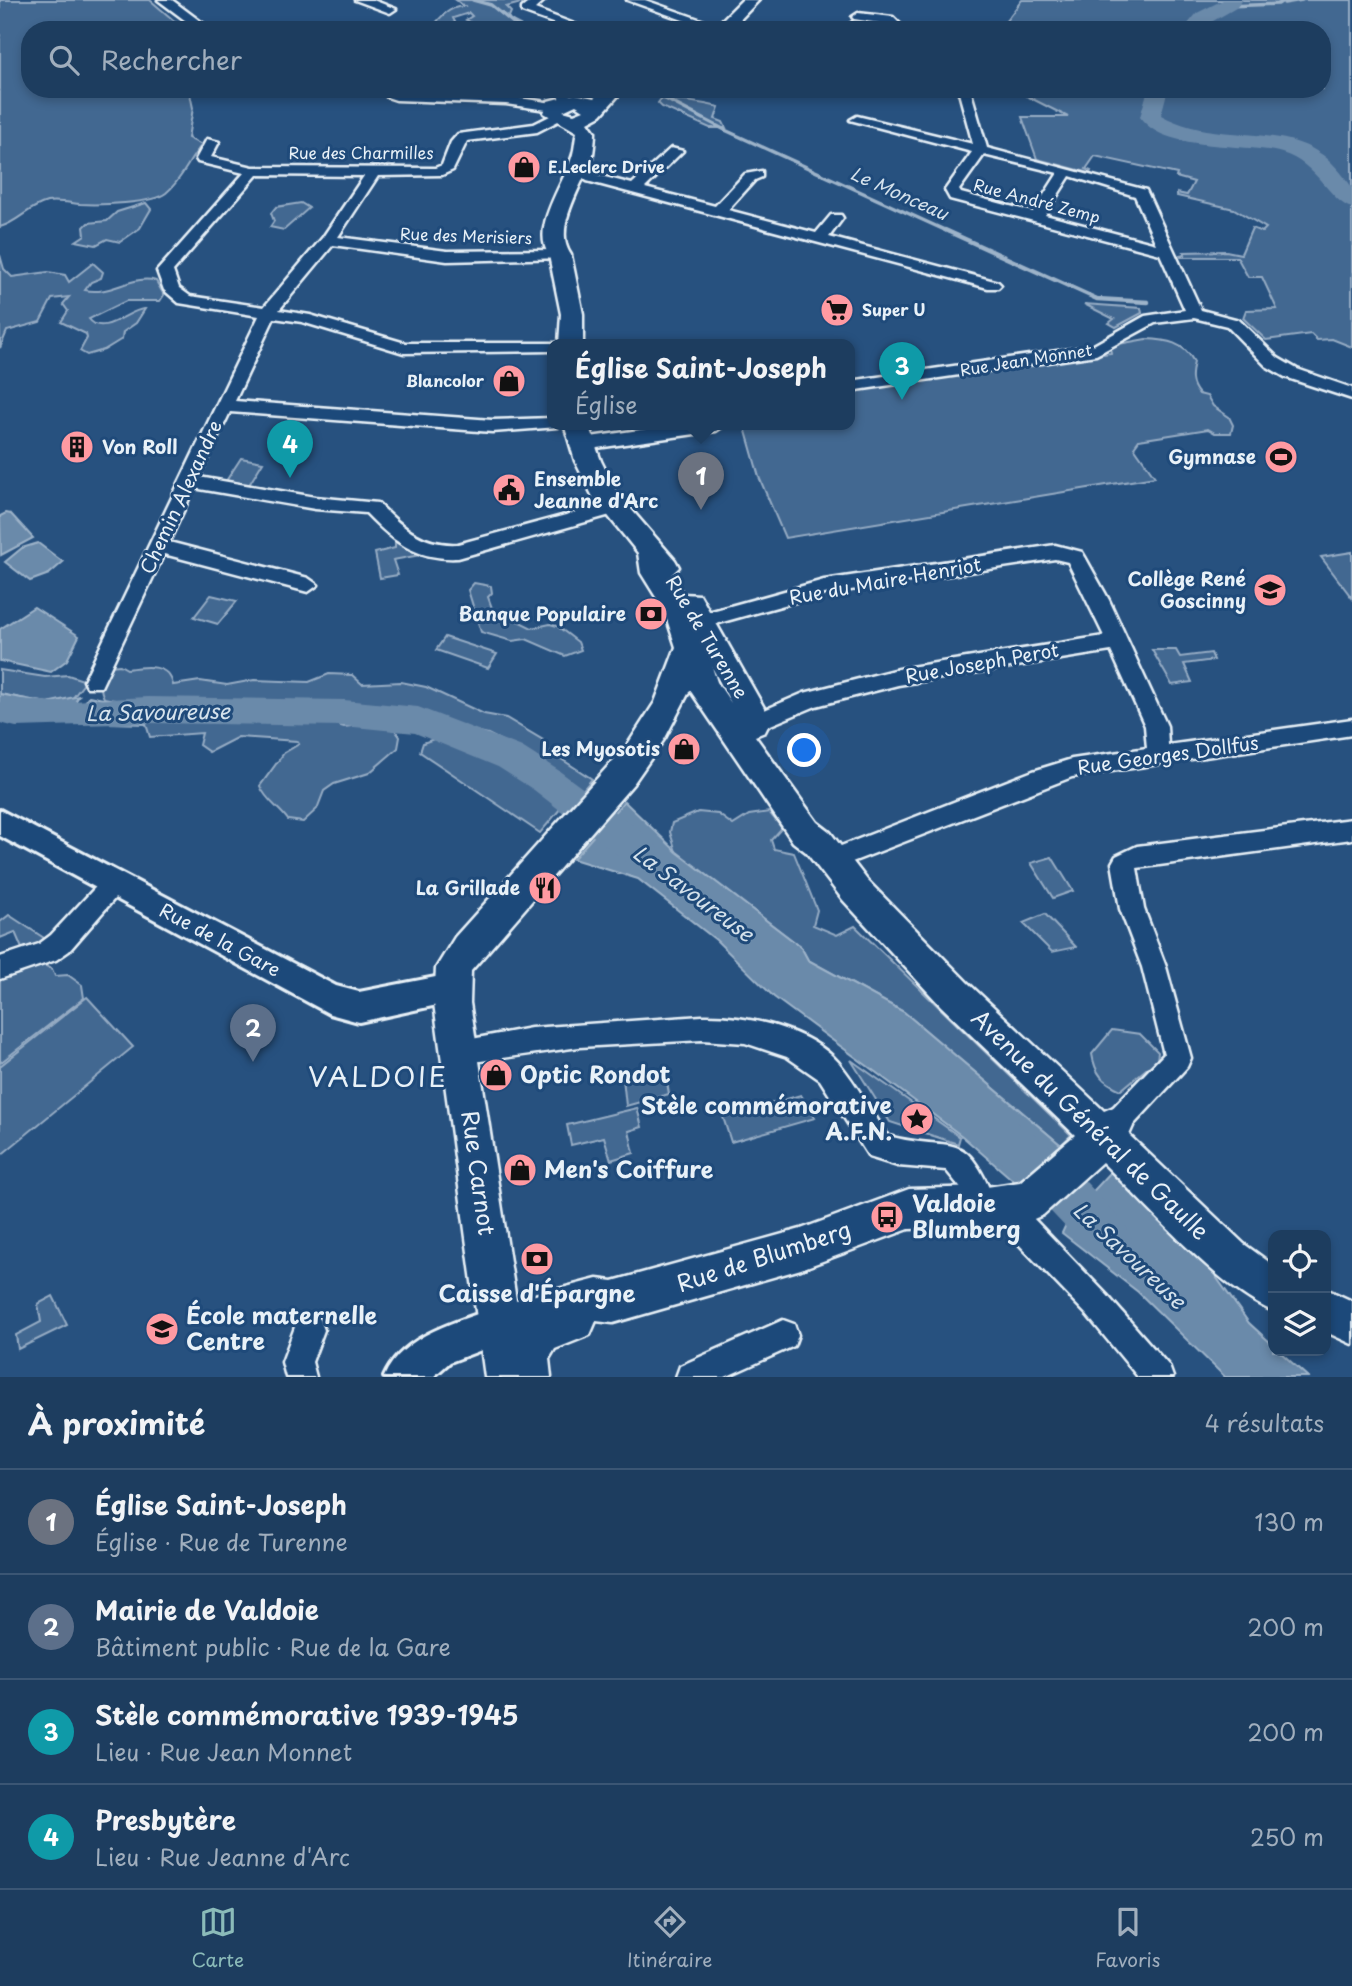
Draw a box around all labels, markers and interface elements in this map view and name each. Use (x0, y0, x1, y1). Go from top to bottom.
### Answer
search box (21, 21, 1331, 98)
text: Rechercher (101, 40, 242, 79)
icon: search (45, 41, 83, 79)
street label: Rue des Charmilles (288, 140, 434, 164)
shop icon: E.Leclerc Drive (505, 148, 543, 186)
place label: E.Leclerc Drive (548, 154, 665, 178)
water label: Le Monceau (846, 159, 954, 227)
street label: Rue André Zemp (971, 172, 1103, 229)
street label: Rue des Merisiers (400, 221, 532, 249)
supermarket icon: Super U (818, 291, 856, 329)
place label: Super U (862, 297, 926, 321)
street label: Rue Jean Monnet (958, 337, 1094, 381)
popup (547, 339, 855, 430)
pin: 3 (879, 342, 925, 400)
text: Église Saint-Joseph (575, 348, 827, 387)
shop icon: Blancolor (490, 362, 528, 400)
place label: Blancolor (406, 368, 485, 392)
text: Église (575, 387, 638, 422)
street label: Chemin Alexandre (132, 415, 228, 578)
pin: 4 (267, 420, 313, 478)
building icon: Von Roll (58, 428, 96, 466)
place label: Von Roll (102, 432, 177, 460)
sports icon: Gymnase (1262, 438, 1300, 476)
place label: Gymnase (1168, 442, 1256, 470)
pin: 1 (678, 452, 724, 510)
place label: Ensemble Jeanne d'Arc (534, 464, 659, 514)
public building icon: Ensemble Jeanne d'Arc (490, 471, 528, 509)
street label: Rue du Maire Henriot (787, 549, 983, 611)
place label: Collège René Goscinny (1127, 564, 1246, 614)
street label: Rue de Turenne (660, 569, 756, 704)
school or university icon: Collège René Goscinny (1251, 571, 1289, 609)
bank icon: Banque Populaire (632, 595, 670, 633)
place label: Banque Populaire (459, 599, 626, 627)
street label: Rue Joseph Perot (903, 635, 1061, 689)
water label: La Savoureuse (86, 694, 232, 728)
street label: Rue Georges Dollfus (1076, 727, 1260, 781)
shop icon: Les Myosotis (665, 730, 703, 768)
your location (787, 733, 821, 767)
place label: Les Myosotis (541, 734, 660, 762)
water label: La Savoureuse (627, 836, 763, 949)
restaurant icon: La Grillade (526, 869, 564, 907)
place label: La Grillade (416, 873, 520, 901)
street label: Rue de la Gare (155, 895, 286, 983)
street label: Avenue du Général de Gaulle (964, 1001, 1218, 1247)
pin: 2 (230, 1004, 276, 1062)
district label: VALDOIE (308, 1054, 448, 1097)
shop icon: Optic Rondot (477, 1056, 515, 1094)
place label: Optic Rondot (520, 1056, 671, 1091)
place label: Stèle commémorative A.F.N. (641, 1087, 893, 1148)
place icon: Stèle commémorative A.F.N. (898, 1100, 936, 1138)
street label: Rue Carnot (453, 1108, 506, 1237)
shop icon: Men's Coiffure (501, 1151, 539, 1189)
place label: Men's Coiffure (544, 1151, 714, 1186)
place label: Valdoie Blumberg (912, 1185, 1021, 1246)
water label: La Savoureuse (1067, 1194, 1195, 1316)
bus stop icon: Valdoie Blumberg (868, 1198, 906, 1236)
street label: Rue de Blumberg (672, 1211, 855, 1300)
map controls (1268, 1230, 1331, 1356)
button: locate (1268, 1230, 1331, 1293)
bank icon: Caisse d'Épargne (518, 1240, 556, 1278)
place label: Caisse d'Épargne (439, 1275, 636, 1310)
button: layers (1268, 1293, 1331, 1356)
place label: École maternelle Centre (186, 1297, 378, 1358)
school or university icon: École maternelle Centre (143, 1310, 181, 1348)
text: À proximité (28, 1400, 205, 1445)
text: 4 résultats (1205, 1405, 1324, 1440)
text: Église Saint-Joseph (95, 1485, 347, 1524)
text: 1 (46, 1504, 57, 1539)
text: 130 m (1254, 1504, 1324, 1539)
text: Église · Rue de Turenne (95, 1524, 348, 1559)
text: Mairie de Valdoie (95, 1590, 319, 1629)
text: 2 (43, 1609, 59, 1644)
text: 200 m (1247, 1609, 1324, 1644)
text: Bâtiment public · Rue de la Gare (95, 1629, 451, 1664)
text: Stèle commémorative 1939-1945 (95, 1695, 519, 1734)
text: 3 (43, 1714, 59, 1749)
text: 200 m (1247, 1714, 1324, 1749)
text: Lieu · Rue Jean Monnet (95, 1734, 352, 1769)
text: Presbytère (95, 1800, 236, 1839)
text: 4 (43, 1819, 59, 1854)
text: 250 m (1250, 1819, 1324, 1854)
text: Lieu · Rue Jeanne d'Arc (95, 1839, 350, 1874)
tab: Carte (191, 1903, 244, 1973)
tab: Itinéraire (627, 1903, 712, 1973)
tab: Favoris (1095, 1903, 1161, 1973)

